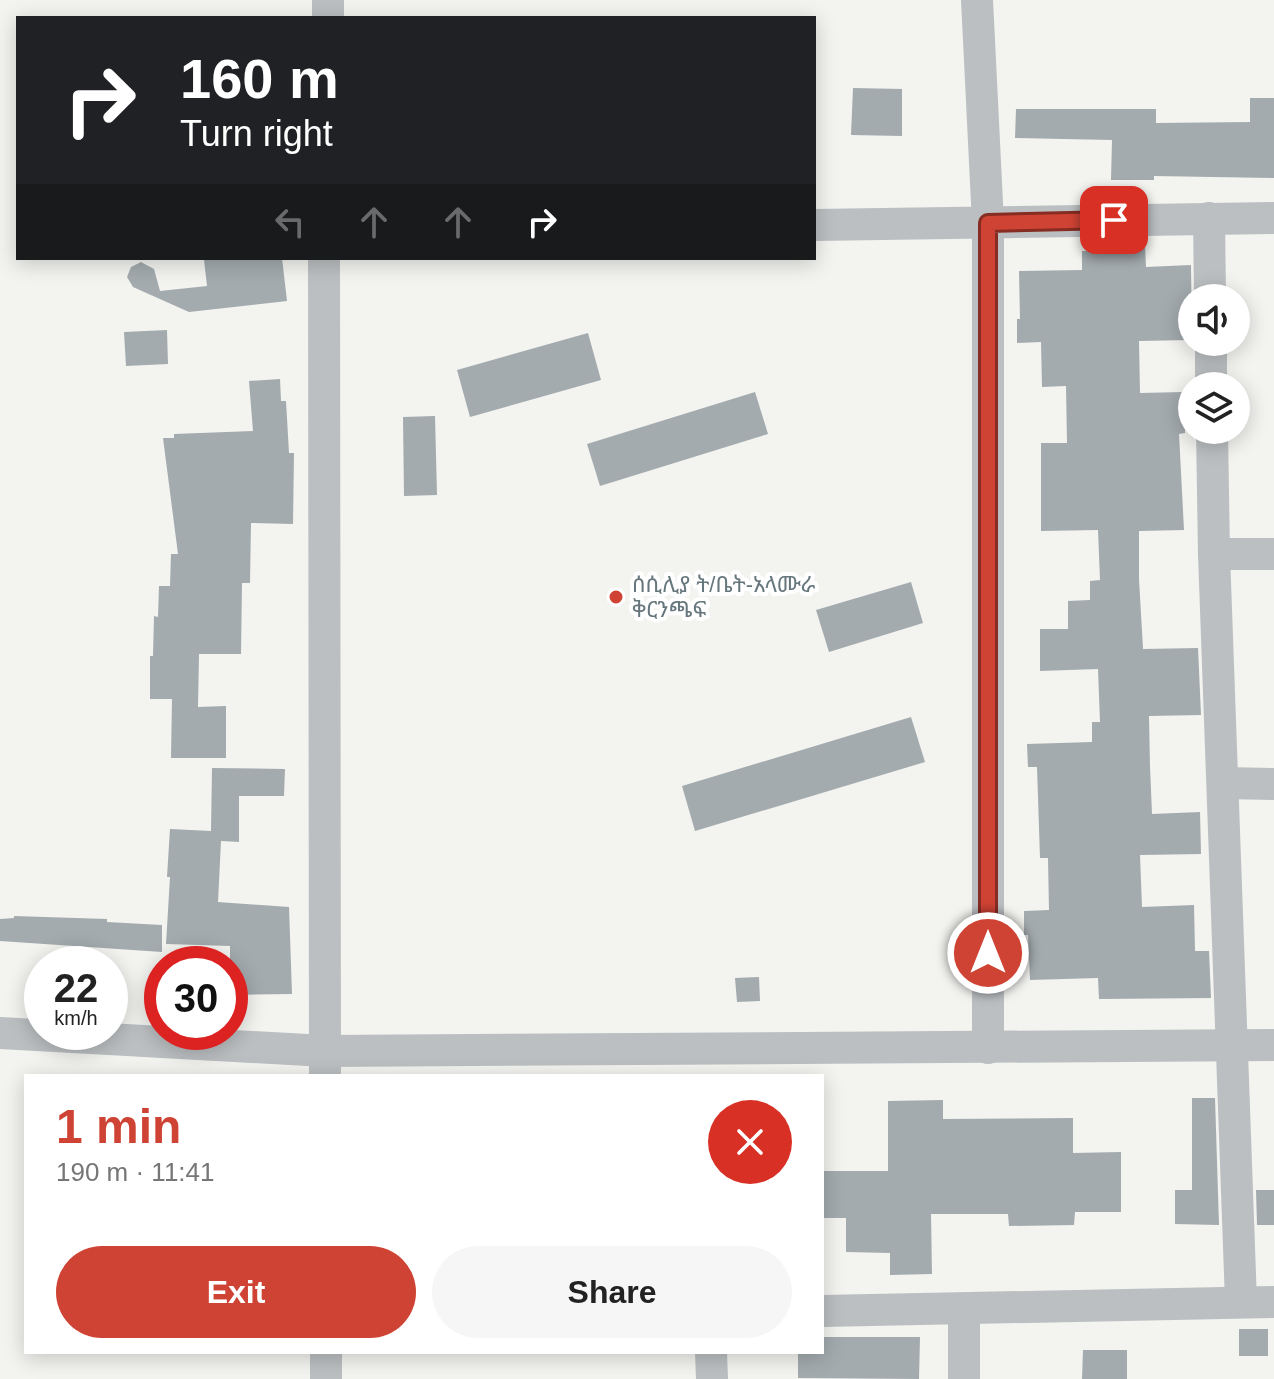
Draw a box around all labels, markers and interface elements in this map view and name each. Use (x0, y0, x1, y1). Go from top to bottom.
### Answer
text: 160 m (180, 47, 339, 110)
icon: right (48, 48, 152, 152)
text: Turn right (180, 113, 333, 154)
pin (1080, 186, 1148, 254)
icon: arrive (1092, 198, 1136, 242)
icon: left (268, 200, 312, 244)
icon: ahead (352, 200, 396, 244)
icon: ahead (436, 200, 480, 244)
icon: right (520, 200, 564, 244)
map controls (1178, 284, 1250, 444)
button: sound (1178, 284, 1250, 356)
button: layers (1178, 372, 1250, 444)
place label: ሰሲሊያ ት/ቤት-አላሙራ ቅርንጫፍ (632, 572, 816, 622)
marker: ሰሲሊያ ት/ቤት-አላሙራ ቅርንጫፍ (607, 588, 625, 606)
position arrow (946, 911, 1030, 995)
speed limit sign: 30 (144, 946, 248, 1050)
text: 22 (54, 966, 98, 1010)
text: km/h (54, 1007, 98, 1029)
text: 1 min (56, 1100, 181, 1153)
button: close (708, 1100, 792, 1184)
text: 190 m · 11:41 (56, 1157, 215, 1187)
button: Exit (56, 1246, 416, 1338)
button: Share (432, 1246, 792, 1338)

